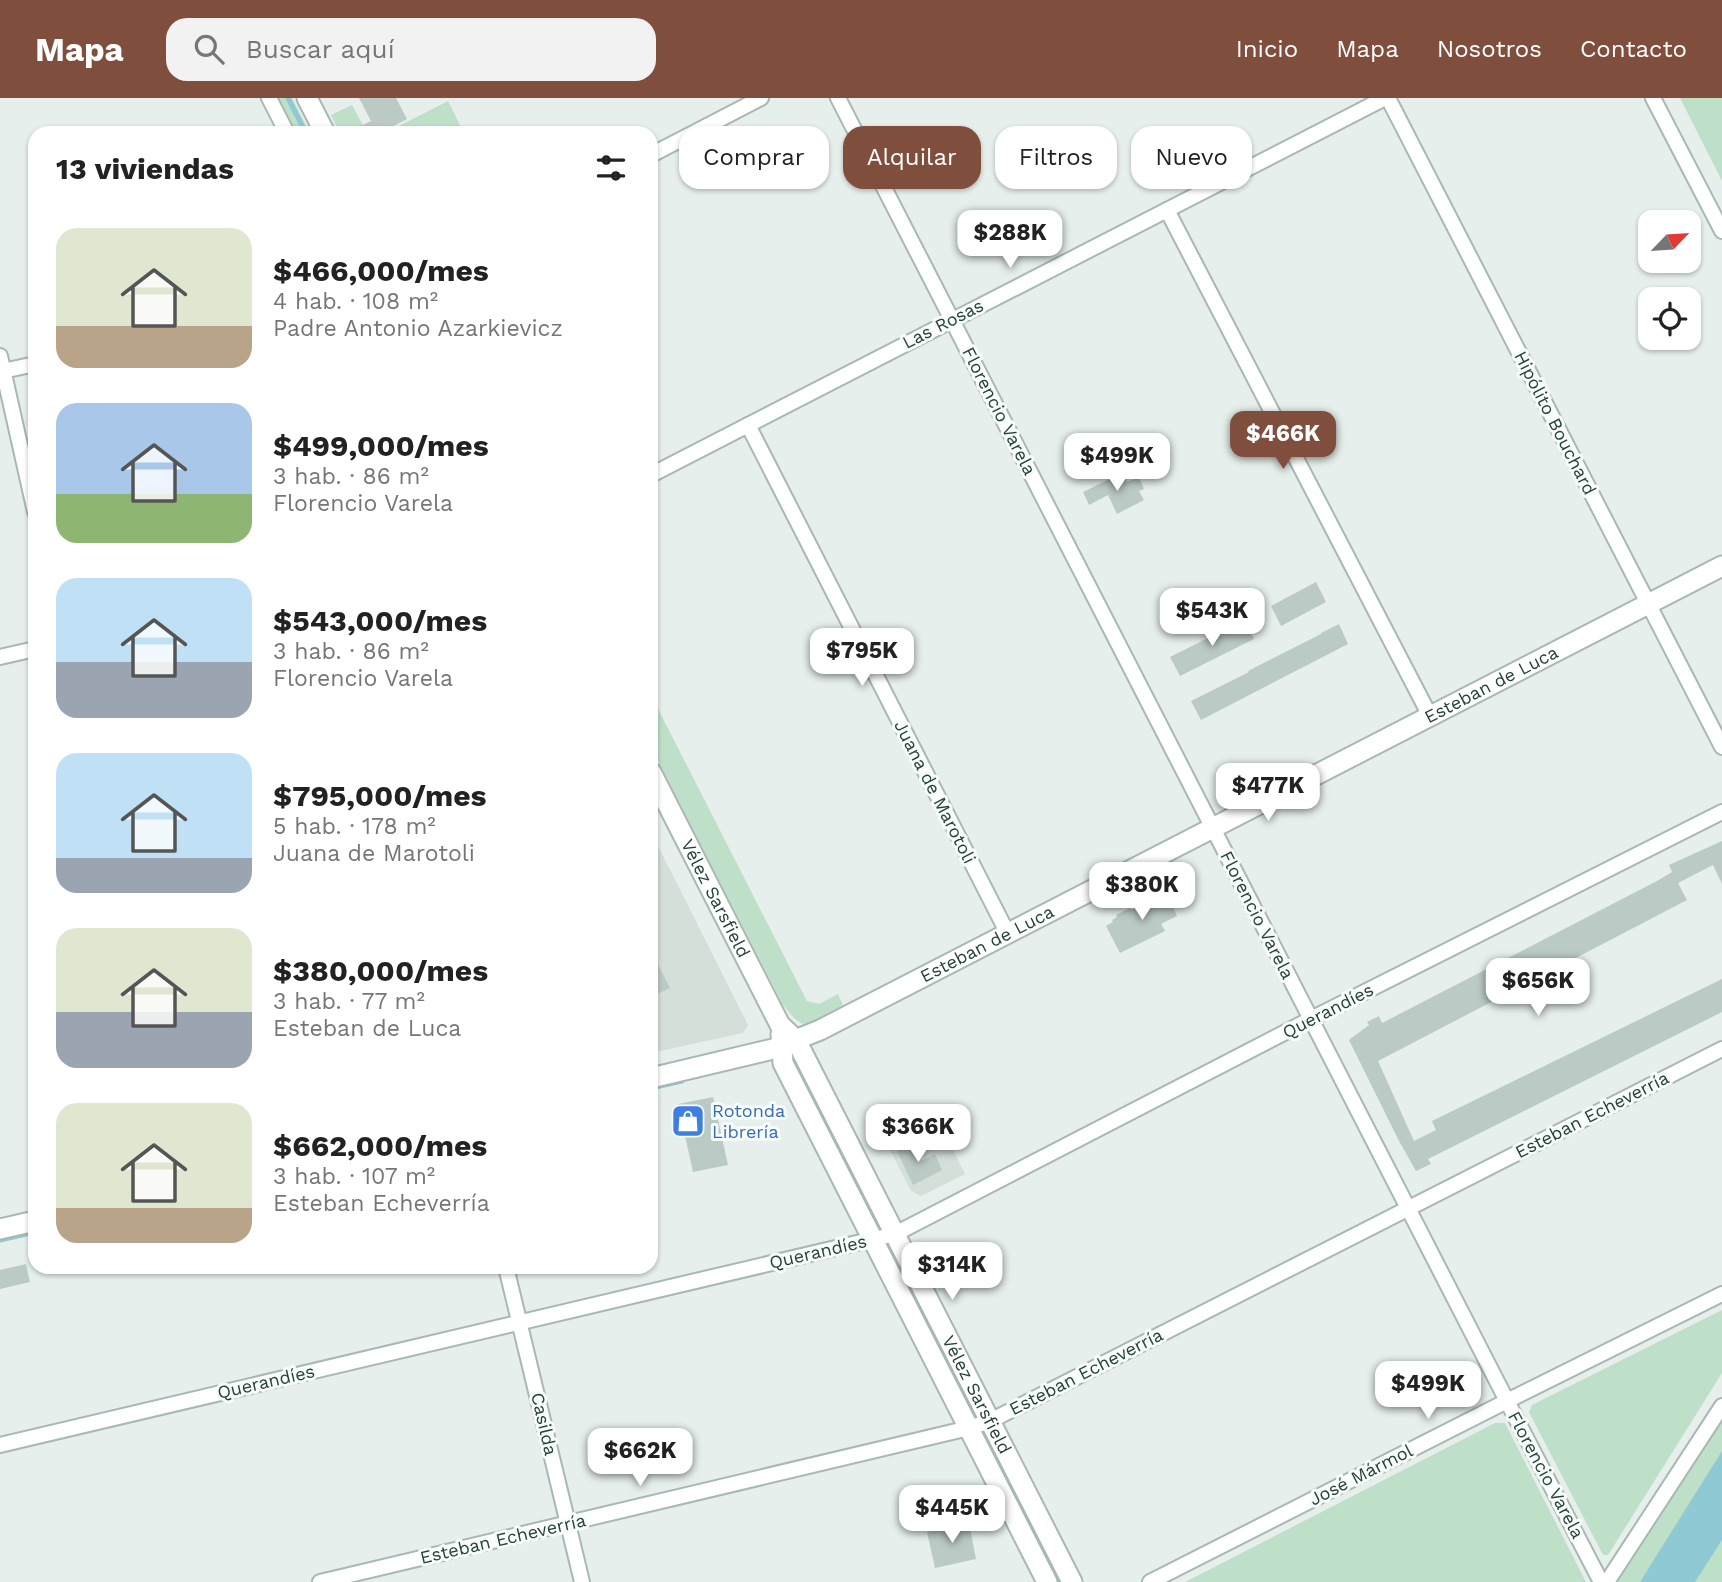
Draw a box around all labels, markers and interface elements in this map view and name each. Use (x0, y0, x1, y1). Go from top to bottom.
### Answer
search box (166, 18, 656, 81)
text: Mapa (35, 30, 124, 69)
icon: search (190, 30, 228, 68)
text: Buscar aquí (246, 34, 395, 64)
text: Inicio (1236, 35, 1298, 63)
text: Mapa (1336, 35, 1399, 63)
text: Nosotros (1437, 35, 1542, 63)
text: Contacto (1580, 35, 1687, 63)
chip: Comprar (679, 126, 829, 189)
chip: Alquilar (843, 126, 981, 189)
chip: Filtros (995, 126, 1117, 189)
chip: Nuevo (1131, 126, 1252, 189)
icon: filters (592, 149, 630, 187)
text: 13 viviendas (56, 151, 234, 186)
north arrow (1638, 210, 1701, 273)
map controls (1638, 210, 1701, 350)
pin: $288K (961, 211, 1059, 270)
text: $288K (973, 219, 1047, 246)
text: $466,000/mes (273, 253, 489, 288)
icon: home (112, 256, 196, 340)
button: locate (1638, 287, 1701, 350)
text: 4 hab. · 108 m² (273, 288, 438, 315)
street label: Las Rosas (899, 294, 987, 353)
text: Padre Antonio Azarkievicz (273, 315, 563, 342)
street label: Florencio Varela (958, 343, 1041, 478)
street label: Hipólito Bouchard (1510, 347, 1601, 498)
pin: $466K (1234, 412, 1332, 471)
text: $466K (1246, 420, 1320, 447)
text: $499,000/mes (273, 428, 489, 463)
icon: home (112, 431, 196, 515)
pin: $499K (1068, 434, 1166, 493)
text: $499K (1080, 442, 1154, 469)
text: 3 hab. · 86 m² (273, 463, 429, 490)
text: Florencio Varela (273, 490, 453, 517)
pin: $543K (1163, 588, 1261, 648)
text: $543K (1176, 597, 1248, 624)
text: $543,000/mes (273, 603, 487, 638)
icon: home (112, 606, 196, 690)
pin: $795K (813, 628, 911, 688)
text: $795K (826, 637, 898, 664)
text: 3 hab. · 86 m² (273, 638, 429, 665)
street label: Esteban de Luca (1421, 641, 1561, 727)
text: Florencio Varela (273, 665, 453, 692)
street label: Juana de Marotoli (890, 717, 981, 867)
pin: $477K (1219, 764, 1317, 823)
text: $477K (1232, 772, 1304, 799)
text: $795,000/mes (273, 778, 487, 813)
icon: home (112, 781, 196, 865)
text: 5 hab. · 178 m² (273, 813, 436, 840)
street label: Vélez Sarsfield (677, 836, 755, 961)
text: Juana de Marotoli (273, 840, 475, 867)
street label: Florencio Varela (1216, 847, 1299, 982)
pin: $380K (1093, 862, 1191, 922)
text: $380K (1105, 871, 1179, 898)
street label: Esteban de Luca (916, 901, 1057, 987)
text: $380,000/mes (273, 953, 488, 988)
icon: home (112, 956, 196, 1040)
pin: $656K (1489, 958, 1587, 1018)
text: $656K (1502, 967, 1574, 994)
street label: Querandíes (1279, 979, 1377, 1042)
text: 3 hab. · 77 m² (273, 988, 425, 1015)
text: Esteban de Luca (273, 1015, 461, 1042)
street label: Esteban Echeverría (1511, 1067, 1672, 1162)
place label: Rotonda Librería (712, 1100, 785, 1142)
shop icon: Rotonda Librería (669, 1102, 707, 1140)
pin: $366K (869, 1104, 967, 1164)
text: $366K (882, 1113, 954, 1140)
text: $662,000/mes (273, 1128, 487, 1163)
icon: home (112, 1131, 196, 1215)
text: 3 hab. · 107 m² (273, 1163, 435, 1190)
text: Esteban Echeverría (273, 1190, 490, 1217)
street label: Querandíes (767, 1230, 869, 1273)
pin: $314K (903, 1242, 1001, 1302)
text: $314K (917, 1251, 987, 1278)
street label: Esteban Echeverría (1005, 1324, 1166, 1419)
street label: Vélez Sarsfield (938, 1332, 1016, 1457)
street label: Querandíes (215, 1360, 317, 1403)
pin: $499K (1379, 1362, 1477, 1421)
text: $499K (1391, 1370, 1465, 1397)
street label: Casilda (527, 1390, 562, 1457)
street label: Florencio Varela (1504, 1408, 1589, 1542)
pin: $662K (591, 1428, 689, 1488)
text: $662K (604, 1437, 676, 1464)
street label: José Mármol (1306, 1439, 1416, 1510)
pin: $445K (903, 1486, 1001, 1545)
text: $445K (915, 1494, 989, 1521)
street label: Esteban Echeverría (418, 1509, 588, 1568)

